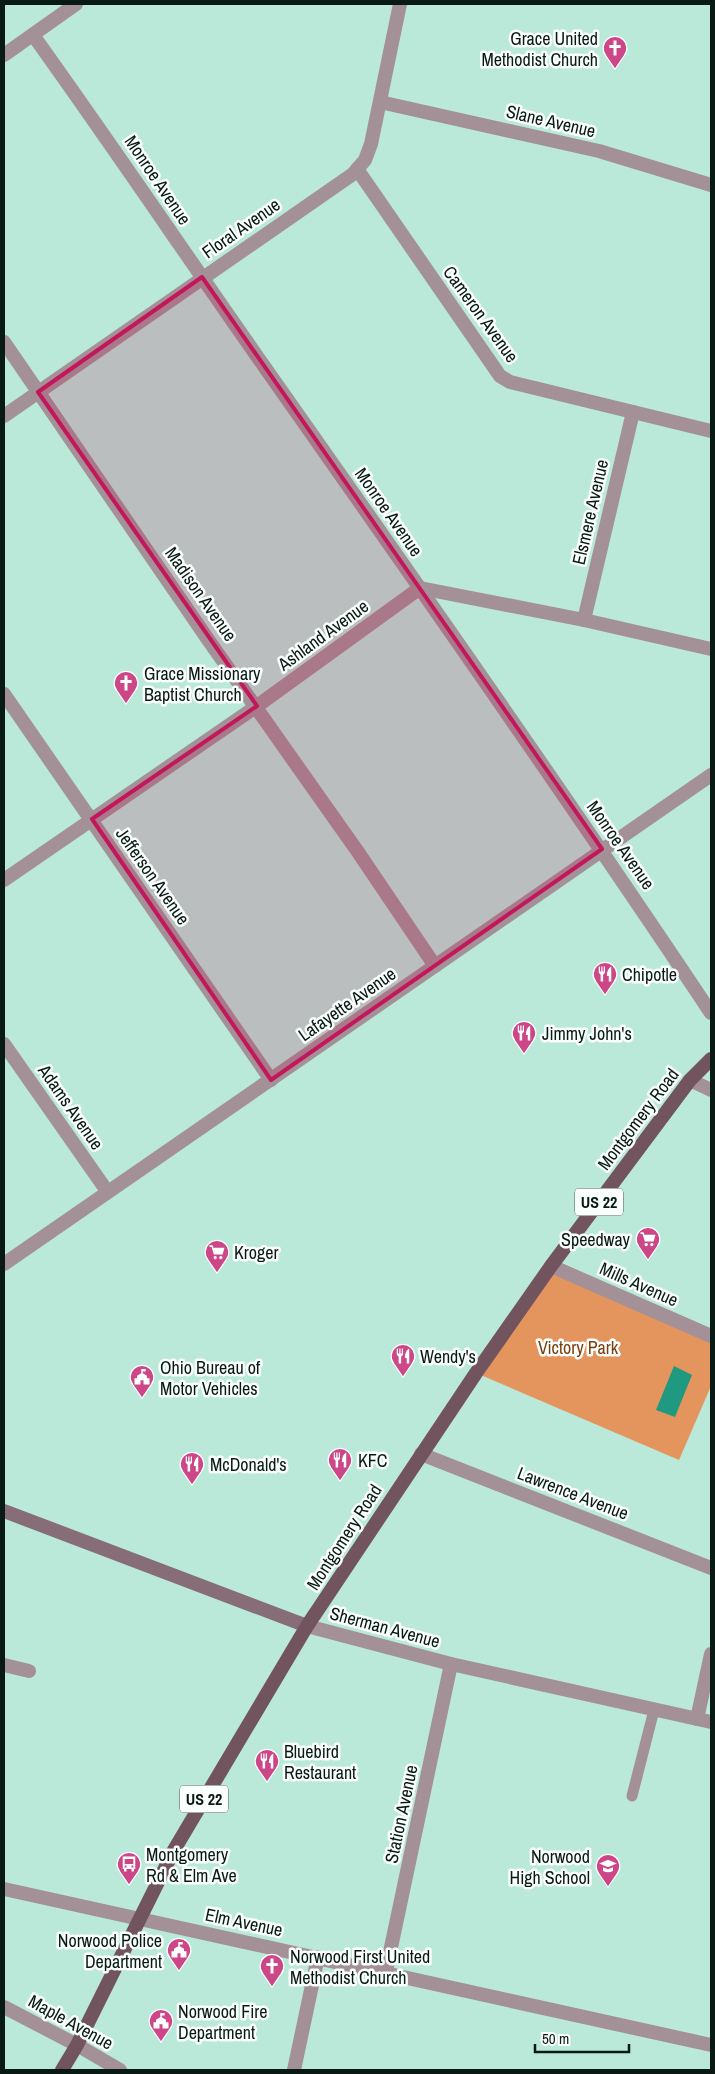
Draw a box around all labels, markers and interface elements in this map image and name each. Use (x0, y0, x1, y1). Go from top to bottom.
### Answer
place label: Grace United Methodist Church (482, 26, 598, 72)
church icon: Grace United Methodist Church (602, 35, 628, 69)
street label: Slane Avenue (504, 99, 598, 143)
street label: Monroe Avenue (119, 130, 197, 230)
street label: Floral Avenue (197, 192, 285, 264)
street label: Cameron Avenue (437, 261, 525, 367)
street label: Elsmere Avenue (566, 457, 614, 567)
street label: Monroe Avenue (349, 463, 429, 561)
street label: Madison Avenue (159, 542, 243, 646)
street label: Ashland Avenue (272, 594, 373, 677)
place label: Grace Missionary Baptist Church (144, 661, 261, 707)
church icon: Grace Missionary Baptist Church (113, 670, 139, 704)
street label: Monroe Avenue (581, 796, 661, 894)
street label: Jefferson Avenue (110, 822, 196, 930)
street label: Lafayette Avenue (293, 961, 401, 1047)
restaurant icon: Chipotle (592, 961, 618, 995)
place label: Chipotle (622, 962, 677, 987)
restaurant icon: Jimmy John's (511, 1020, 537, 1054)
place label: Jimmy John's (542, 1021, 632, 1046)
street label: Adams Avenue (32, 1058, 110, 1155)
street label: Montgomery Road (591, 1063, 685, 1175)
road number: US 22 (575, 1188, 623, 1216)
supermarket icon: Speedway (635, 1226, 661, 1260)
place label: Speedway (561, 1227, 631, 1252)
supermarket icon: Kroger (204, 1239, 230, 1273)
place label: Kroger (234, 1240, 278, 1265)
street label: Mills Avenue (596, 1256, 682, 1312)
park label: Victory Park (538, 1335, 619, 1360)
restaurant icon: Wendy's (390, 1343, 416, 1377)
place label: Wendy's (420, 1344, 476, 1369)
place label: Ohio Bureau of Motor Vehicles (160, 1355, 261, 1401)
public building icon: Ohio Bureau of Motor Vehicles (129, 1364, 155, 1398)
restaurant icon: KFC (327, 1447, 353, 1481)
place label: KFC (358, 1448, 388, 1473)
restaurant icon: McDonald's (179, 1451, 205, 1485)
place label: McDonald's (210, 1452, 287, 1477)
street label: Lawrence Avenue (514, 1460, 632, 1526)
street label: Montgomery Road (300, 1479, 388, 1595)
street label: Sherman Avenue (327, 1600, 443, 1654)
place label: Bluebird Restaurant (284, 1739, 356, 1785)
restaurant icon: Bluebird Restaurant (254, 1748, 280, 1782)
street label: Station Avenue (378, 1763, 424, 1865)
road number: US 22 (180, 1786, 228, 1812)
place label: Montgomery Rd & Elm Ave (146, 1842, 237, 1888)
place label: Norwood High School (510, 1844, 590, 1890)
bus stop icon: Montgomery Rd & Elm Ave (116, 1851, 142, 1885)
school or university icon: Norwood High School (595, 1853, 621, 1887)
street label: Elm Avenue (203, 1902, 285, 1942)
place label: Norwood Police Department (58, 1928, 162, 1974)
public building icon: Norwood Police Department (166, 1937, 192, 1971)
place label: Norwood First United Methodist Church (290, 1944, 430, 1990)
church icon: Norwood First United Methodist Church (259, 1953, 285, 1987)
street label: Maple Avenue (24, 1988, 118, 2056)
place label: Norwood Fire Department (178, 1999, 267, 2045)
public building icon: Norwood Fire Department (148, 2008, 174, 2042)
scale bar (535, 2022, 629, 2054)
text: 50 m (542, 2028, 569, 2049)

